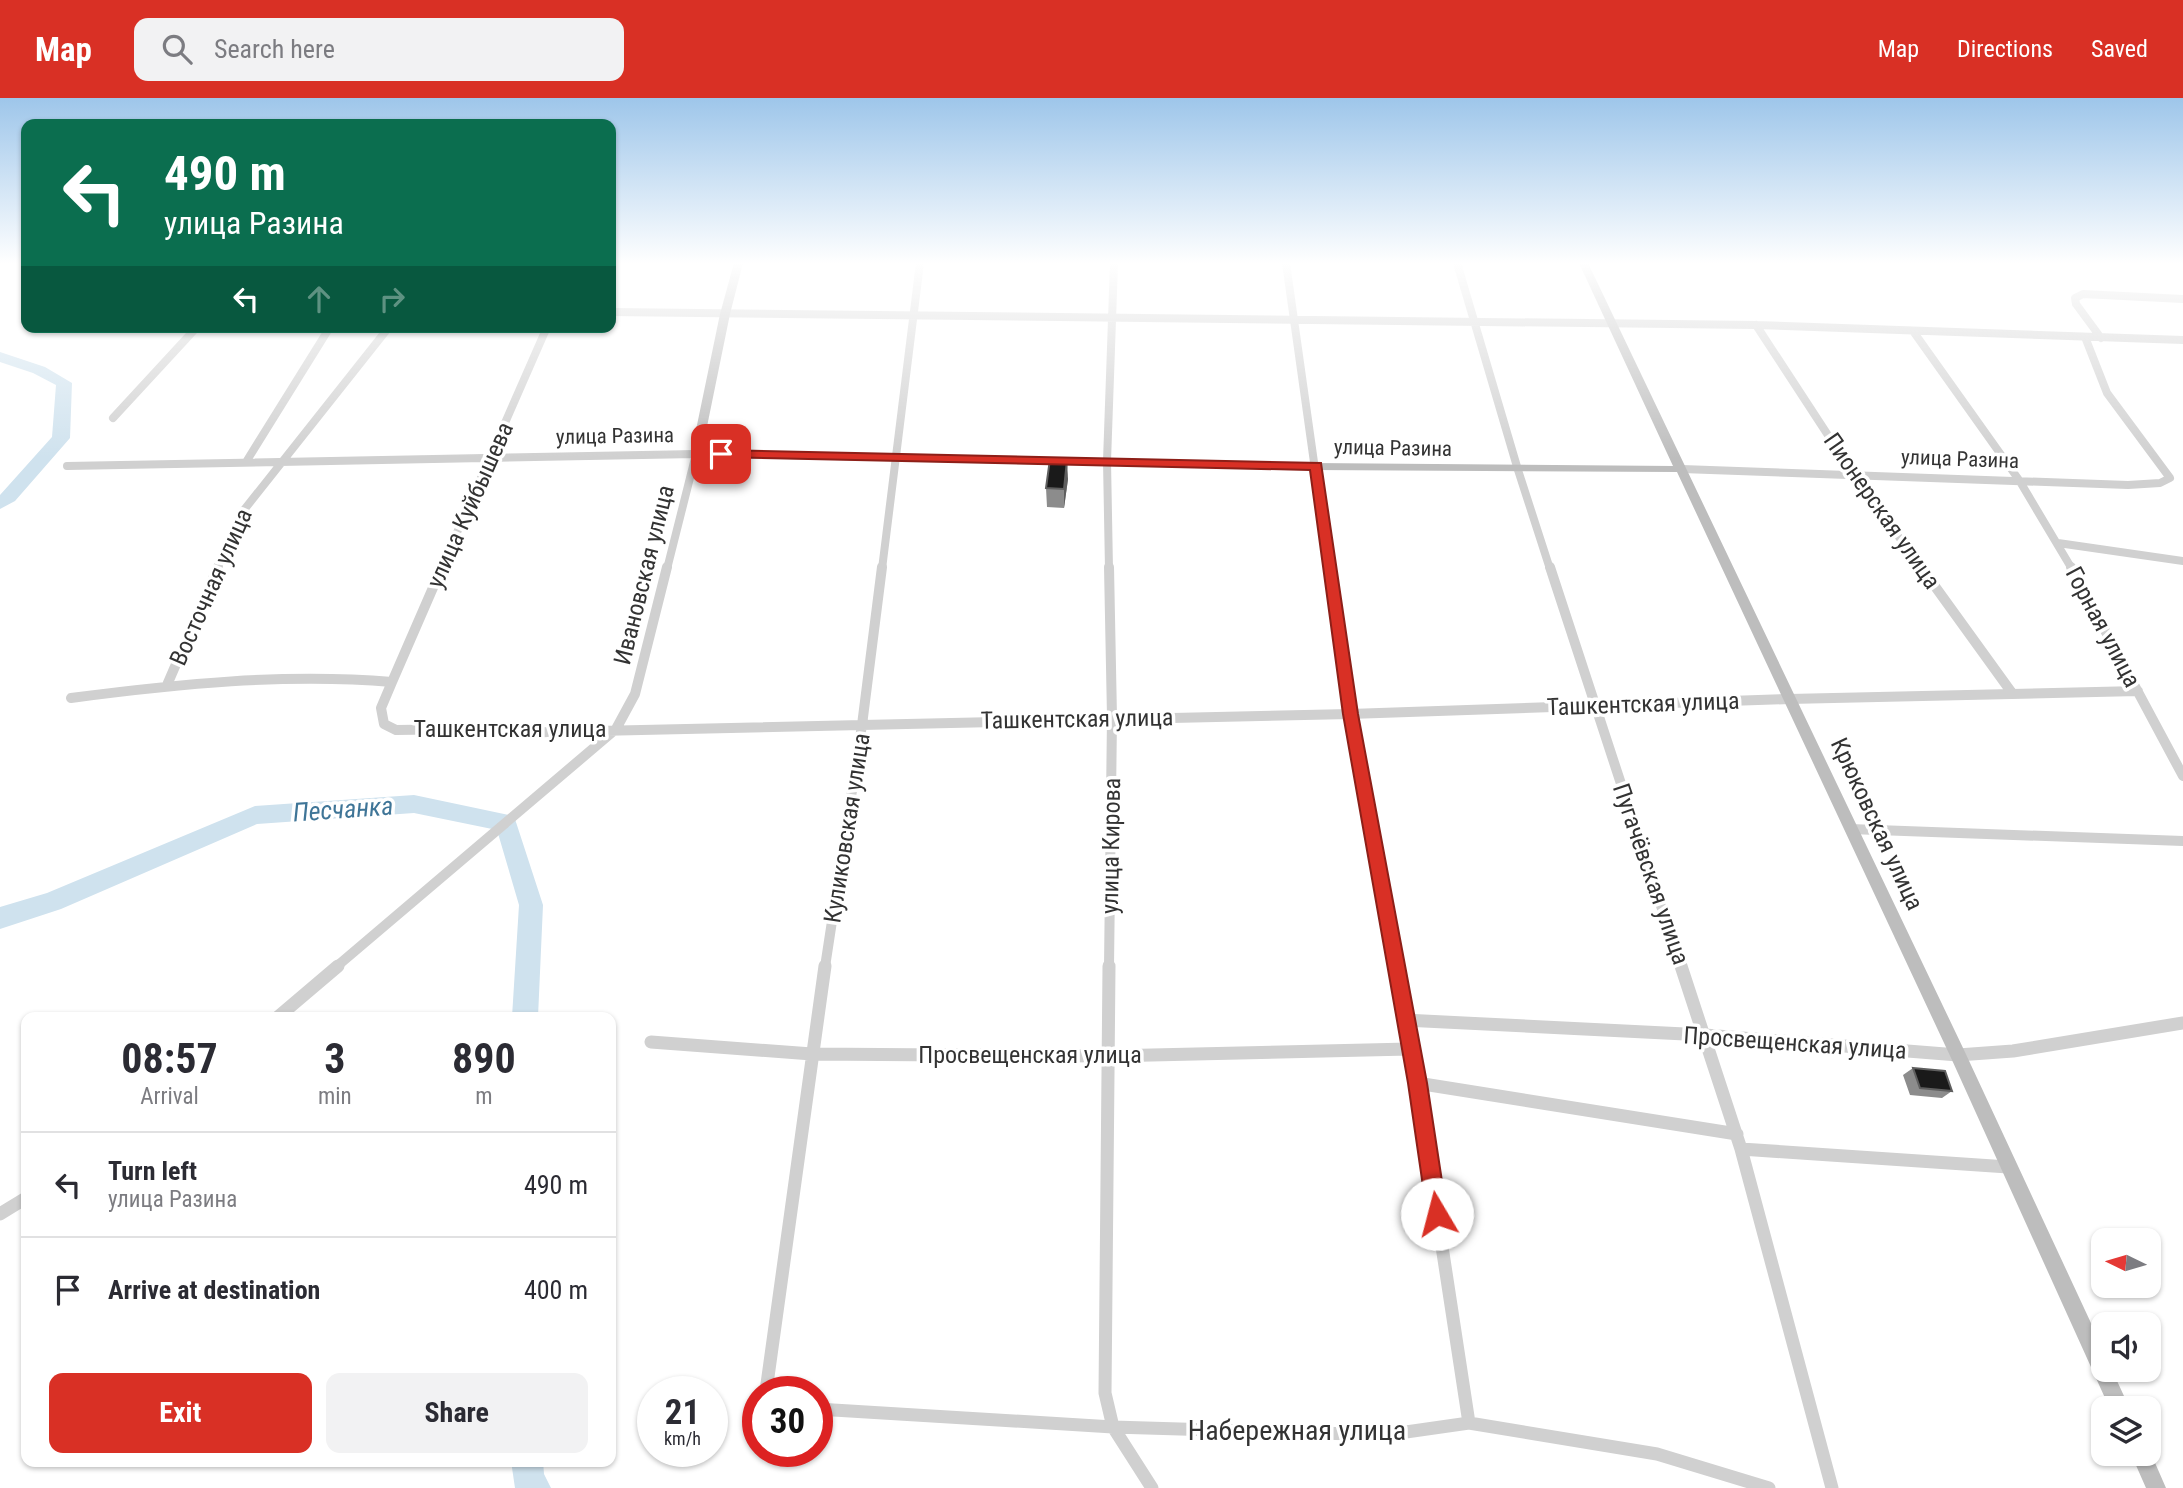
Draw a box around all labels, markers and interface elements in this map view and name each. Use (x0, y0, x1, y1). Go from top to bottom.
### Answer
search box (134, 18, 624, 81)
text: Map (35, 30, 92, 69)
icon: search (158, 30, 196, 68)
text: Search here (214, 34, 335, 64)
text: Map (1878, 35, 1919, 63)
text: Directions (1957, 35, 2053, 63)
text: Saved (2091, 35, 2148, 63)
text: 490 m (164, 145, 286, 202)
icon: left (49, 147, 140, 238)
text: улица Разина (164, 204, 344, 242)
icon: left (227, 280, 265, 318)
icon: ahead (300, 280, 338, 318)
icon: right (373, 280, 411, 318)
street label: улица Куйбышева (421, 418, 519, 592)
street label: улица Разина (556, 423, 674, 449)
pin (691, 424, 751, 484)
street label: Пионерская улица (1818, 428, 1946, 594)
icon: arrive (702, 435, 740, 473)
street label: улица Разина (1334, 435, 1452, 461)
street label: улица Разина (1901, 445, 2019, 473)
street label: Ивановская улица (608, 482, 680, 668)
street label: Восточная улица (164, 504, 258, 670)
street label: Горная улица (2060, 562, 2146, 692)
street label: Ташкентская улица (1546, 687, 1740, 721)
street label: Ташкентская улица (980, 703, 1174, 735)
street label: Ташкентская улица (414, 715, 606, 743)
street label: Куликовская улица (818, 731, 876, 925)
street label: Крюковская улица (1825, 733, 1929, 915)
street label: улица Кирова (1096, 778, 1126, 914)
street label: Пугачёвская улица (1607, 780, 1695, 968)
water label: Песчанка (292, 791, 394, 827)
street label: Просвещенская улица (1683, 1021, 1907, 1065)
text: 08:57 (121, 1034, 218, 1083)
text: 3 (324, 1034, 345, 1083)
text: 890 (452, 1034, 516, 1083)
street label: Просвещенская улица (918, 1041, 1142, 1069)
text: Arrival (140, 1083, 199, 1110)
text: min (318, 1083, 352, 1110)
text: m (475, 1083, 492, 1110)
text: Turn left (108, 1156, 197, 1186)
icon: left (49, 1166, 87, 1204)
text: 490 m (524, 1170, 588, 1200)
position arrow (1400, 1177, 1474, 1251)
text: улица Разина (108, 1186, 237, 1213)
north arrow (2091, 1228, 2161, 1298)
map controls (2091, 1228, 2161, 1466)
icon: arrive (49, 1271, 87, 1309)
text: Arrive at destination (108, 1275, 320, 1305)
text: 400 m (524, 1275, 588, 1305)
button: sound (2091, 1312, 2161, 1382)
button: Exit (49, 1373, 312, 1453)
button: Share (326, 1373, 588, 1453)
speed limit sign: 30 (742, 1376, 833, 1467)
text: 21 (665, 1392, 700, 1433)
button: layers (2091, 1396, 2161, 1466)
street label: Набережная улица (1188, 1414, 1406, 1447)
text: km/h (664, 1428, 701, 1449)

